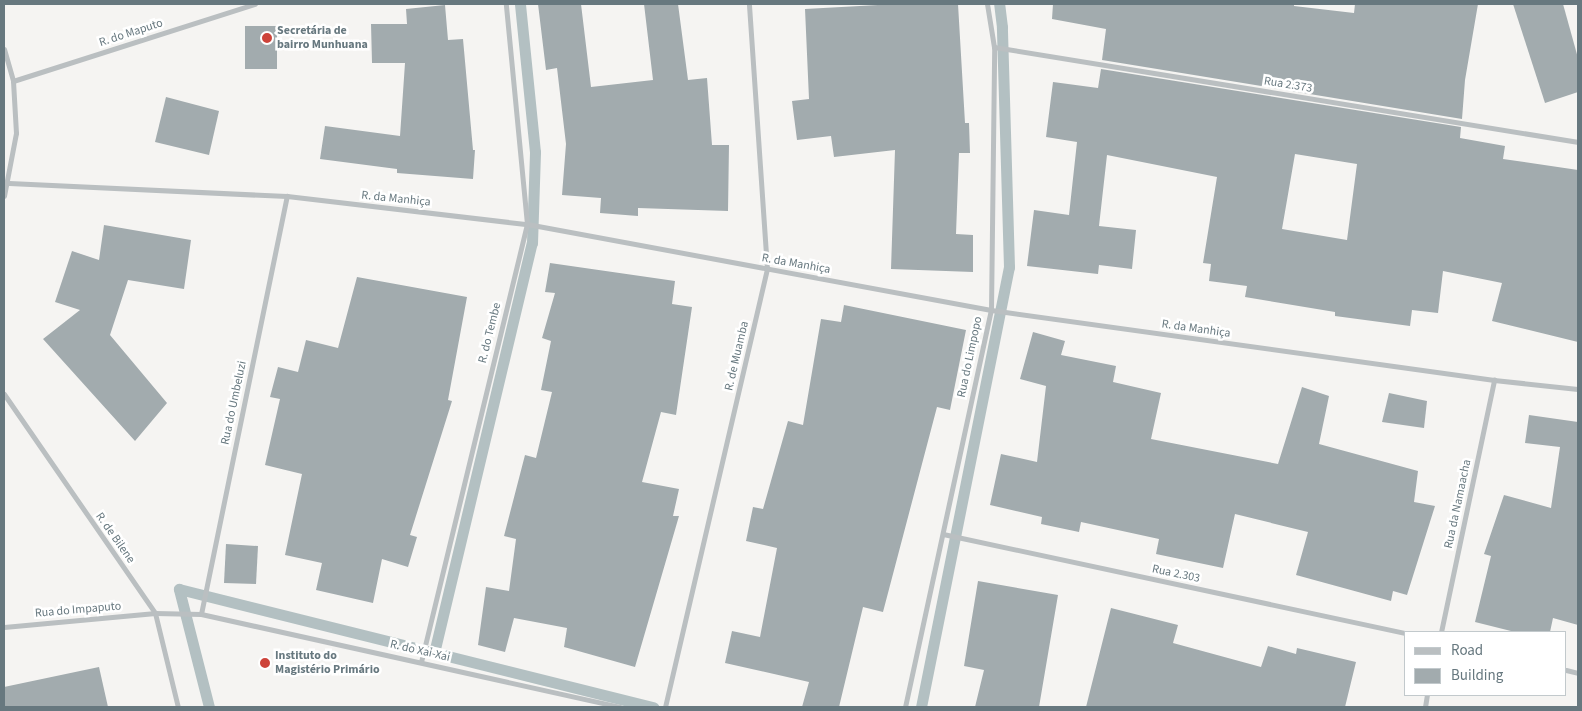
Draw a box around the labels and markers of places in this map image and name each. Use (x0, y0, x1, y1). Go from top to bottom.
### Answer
place label: Secretária de bairro Munhuana (277, 24, 368, 52)
marker: Secretária de bairro Munhuana (261, 32, 273, 44)
place label: Instituto do Magistério Primário (275, 649, 380, 677)
marker: Instituto do Magistério Primário (259, 657, 271, 669)

